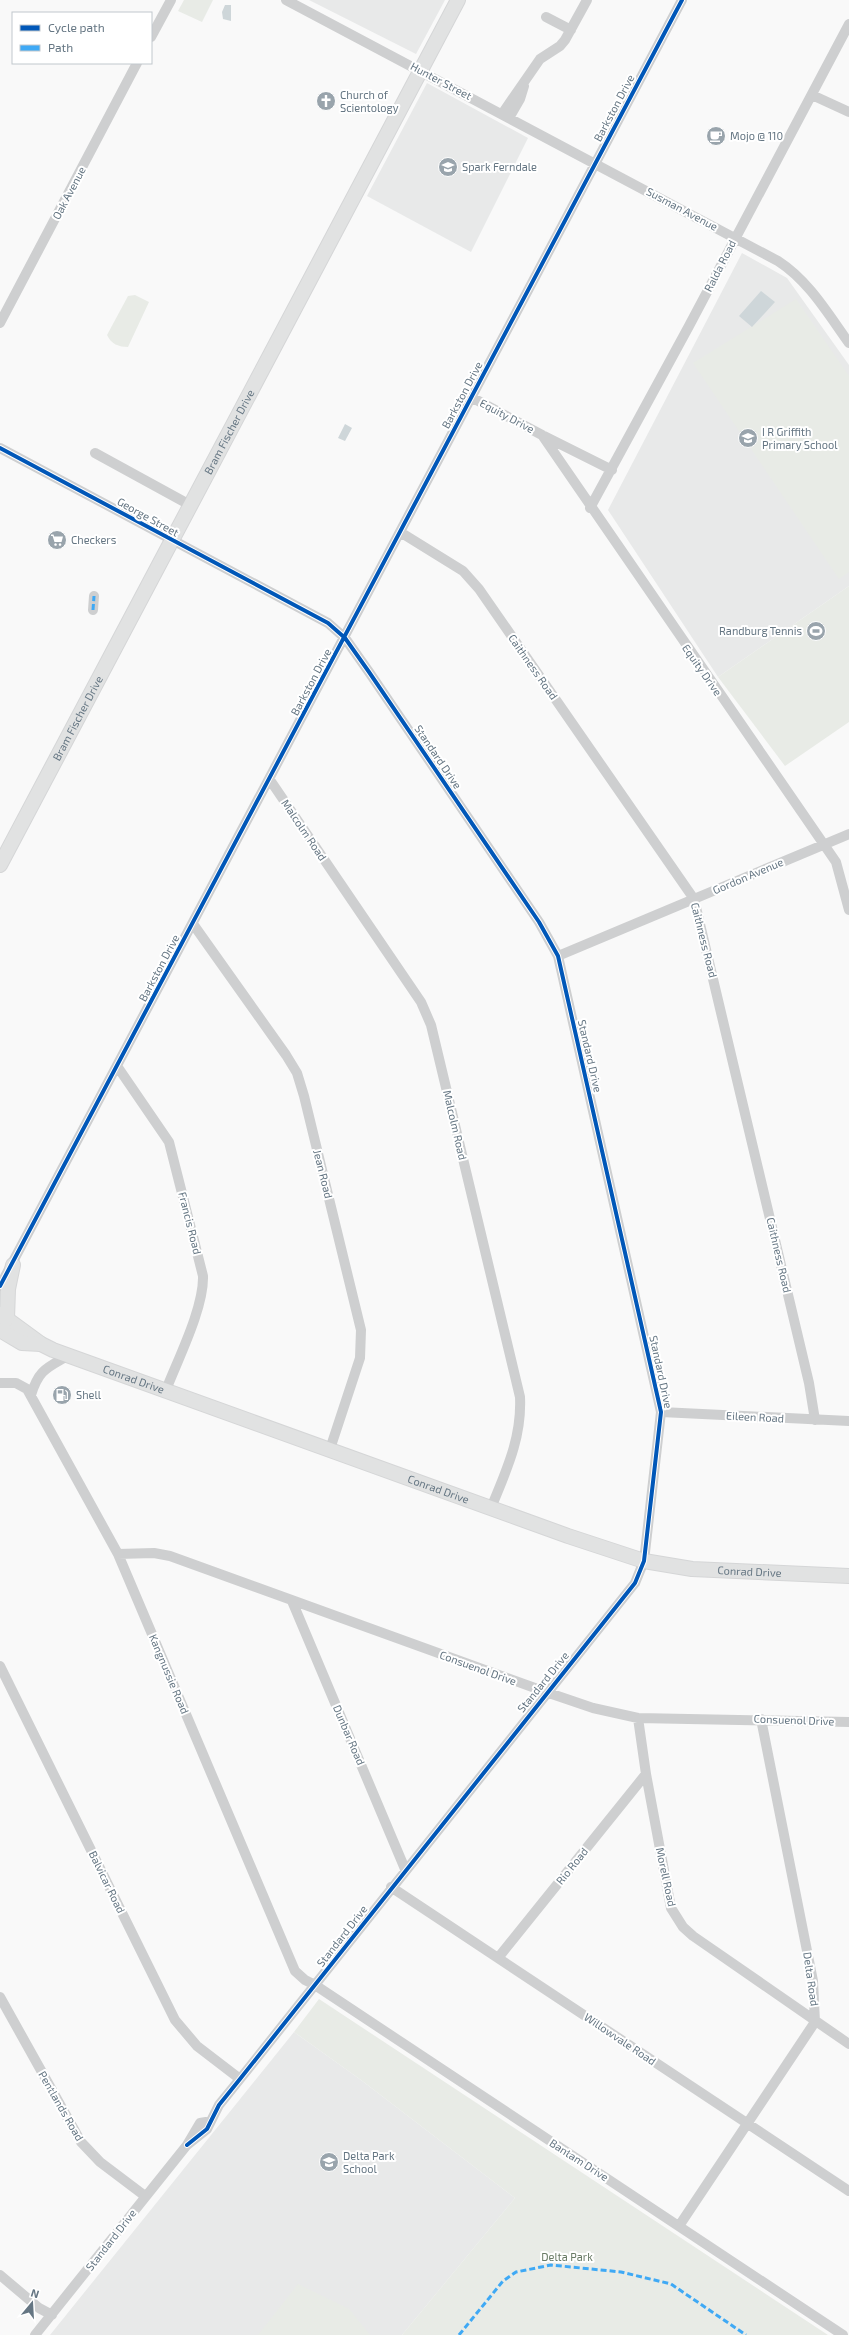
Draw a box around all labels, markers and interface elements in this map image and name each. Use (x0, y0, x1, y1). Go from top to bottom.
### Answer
legend (12, 12, 152, 64)
text: Cycle path (48, 20, 105, 34)
text: Path (48, 40, 73, 54)
street label: Hunter Street (408, 59, 474, 102)
street label: Barkston Drive (590, 72, 637, 143)
place label: Church of Scientology (340, 88, 399, 114)
church icon: Church of Scientology (315, 90, 337, 112)
cafe icon: Mojo @ 110 (705, 125, 727, 147)
place label: Mojo @ 110 (730, 129, 783, 143)
school or university icon: Spark Ferndale (437, 156, 459, 178)
place label: Spark Ferndale (462, 160, 537, 173)
street label: Oak Avenue (49, 164, 88, 221)
street label: Susman Avenue (644, 184, 720, 233)
street label: Ralda Road (701, 238, 738, 294)
street label: Barkston Drive (438, 359, 485, 430)
street label: Bram Fischer Drive (201, 387, 257, 476)
street label: Equity Drive (478, 396, 537, 435)
place label: I R Griffith Primary School (762, 425, 838, 451)
school or university icon: I R Griffith Primary School (737, 427, 759, 449)
street label: George Street (115, 494, 181, 539)
supermarket icon: Checkers (46, 529, 68, 551)
place label: Checkers (71, 533, 117, 546)
sports icon: Randburg Tennis (805, 620, 827, 642)
place label: Randburg Tennis (719, 624, 802, 637)
street label: Caithness Road (506, 631, 561, 702)
street label: Equity Drive (680, 642, 725, 698)
street label: Barkston Drive (287, 646, 334, 717)
street label: Bram Fischer Drive (49, 673, 105, 763)
street label: Standard Drive (412, 722, 465, 791)
street label: Malcolm Road (279, 797, 330, 863)
street label: Gordon Avenue (711, 855, 785, 896)
street label: Caithness Road (689, 901, 720, 979)
street label: Barkston Drive (135, 932, 182, 1003)
street label: Standard Drive (576, 1018, 605, 1094)
street label: Malcolm Road (441, 1089, 470, 1161)
street label: Jean Road (311, 1148, 336, 1200)
street label: Francis Road (176, 1190, 205, 1256)
street label: Caithness Road (765, 1216, 794, 1294)
street label: Standard Drive (647, 1334, 676, 1410)
street label: Conrad Drive (101, 1362, 166, 1396)
fuel station icon: Shell (51, 1384, 73, 1406)
place label: Shell (76, 1388, 102, 1401)
street label: Eileen Road (726, 1408, 784, 1425)
street label: Conrad Drive (406, 1472, 471, 1506)
street label: Conrad Drive (717, 1563, 782, 1579)
street label: Kangnussie Road (147, 1632, 192, 1716)
street label: Consuenol Drive (438, 1648, 518, 1687)
street label: Standard Drive (514, 1649, 571, 1715)
street label: Dunbar Road (331, 1703, 368, 1767)
street label: Consuenol Drive (753, 1712, 835, 1727)
street label: Rio Road (553, 1845, 590, 1887)
street label: Morell Road (654, 1846, 679, 1908)
street label: Balvicar Road (87, 1848, 128, 1915)
street label: Standard Drive (314, 1902, 370, 1969)
street label: Delta Road (801, 1951, 822, 2007)
street label: Willowvale Road (582, 2010, 659, 2067)
street label: Pentlands Road (36, 2069, 87, 2143)
street label: Bantam Drive (547, 2136, 611, 2184)
place label: Delta Park School (343, 2149, 395, 2175)
school or university icon: Delta Park School (318, 2151, 340, 2173)
street label: Standard Drive (83, 2206, 139, 2273)
park label: Delta Park (541, 2250, 593, 2263)
north arrow (12, 2283, 52, 2323)
text: N (29, 2286, 41, 2300)

